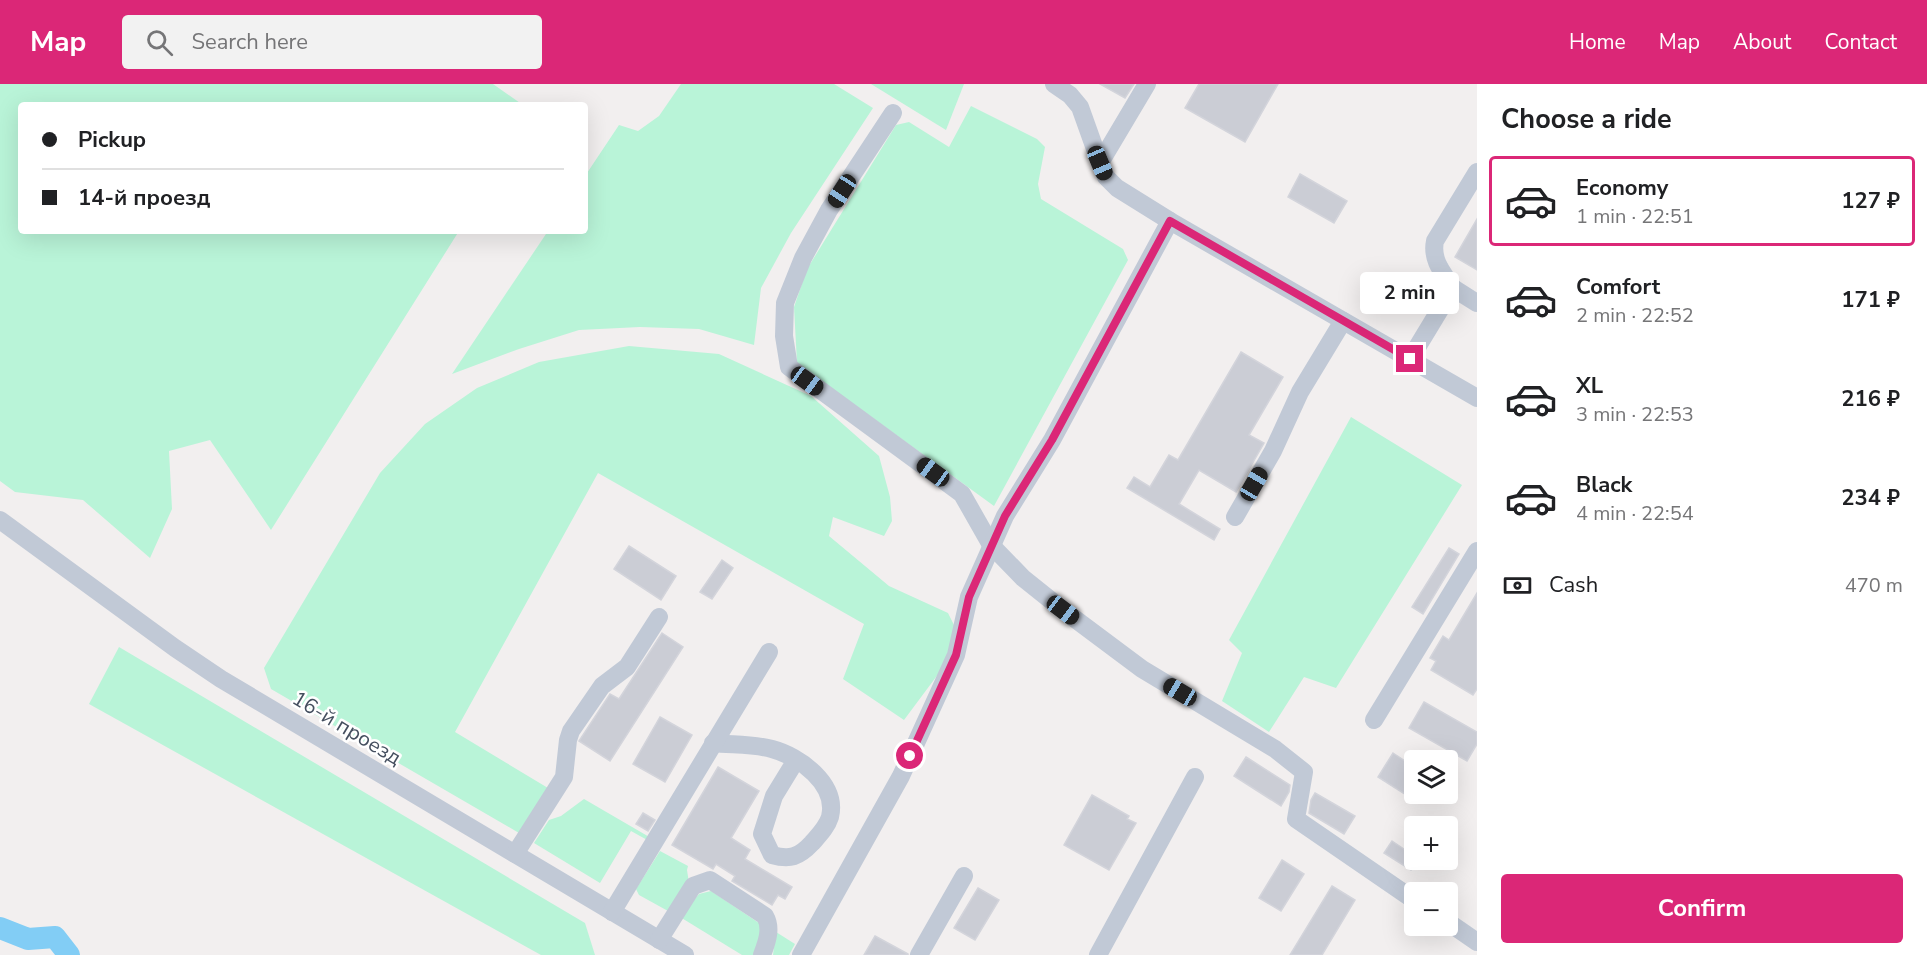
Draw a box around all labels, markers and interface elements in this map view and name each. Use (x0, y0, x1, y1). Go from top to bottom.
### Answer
search box (122, 15, 542, 69)
text: Map (30, 23, 86, 61)
icon: search (143, 26, 176, 59)
text: Search here (191, 27, 308, 57)
text: Home (1569, 28, 1626, 56)
text: Map (1659, 28, 1700, 56)
text: About (1733, 28, 1791, 56)
text: Contact (1824, 28, 1897, 56)
text: Choose a ride (1501, 101, 1672, 138)
text: Pickup (78, 125, 146, 155)
car (1085, 143, 1115, 183)
car (825, 171, 859, 211)
text: Economy (1576, 173, 1668, 203)
icon: car (1504, 174, 1558, 228)
text: 14-й проезд (78, 183, 210, 213)
text: 127 ₽ (1841, 186, 1900, 216)
text: 1 min · 22:51 (1576, 203, 1694, 230)
callout: 2 min (1360, 272, 1460, 314)
text: Comfort (1576, 272, 1660, 302)
icon: car (1504, 273, 1558, 327)
text: 2 min (1384, 279, 1435, 306)
text: 171 ₽ (1841, 285, 1900, 315)
text: 2 min · 22:52 (1576, 302, 1694, 329)
route end (1396, 345, 1423, 372)
car (787, 363, 827, 399)
text: XL (1576, 371, 1603, 401)
icon: car (1504, 372, 1558, 426)
text: 216 ₽ (1841, 384, 1900, 414)
text: 3 min · 22:53 (1576, 401, 1694, 428)
car (913, 454, 953, 490)
car (1237, 464, 1271, 504)
text: Black (1576, 470, 1632, 500)
icon: car (1504, 471, 1558, 525)
text: 234 ₽ (1841, 483, 1900, 513)
text: 4 min · 22:54 (1576, 500, 1694, 527)
icon: cash (1501, 569, 1534, 602)
text: Cash (1549, 570, 1598, 600)
text: 470 m (1845, 572, 1903, 599)
car (1043, 592, 1083, 628)
car (1160, 675, 1200, 709)
street label: 16-й проезд (287, 684, 407, 772)
route start (896, 742, 923, 769)
map controls (1404, 750, 1458, 936)
button: layers (1404, 750, 1458, 804)
button: + (1404, 816, 1458, 870)
button: Confirm (1501, 874, 1903, 943)
button: − (1404, 882, 1458, 936)

